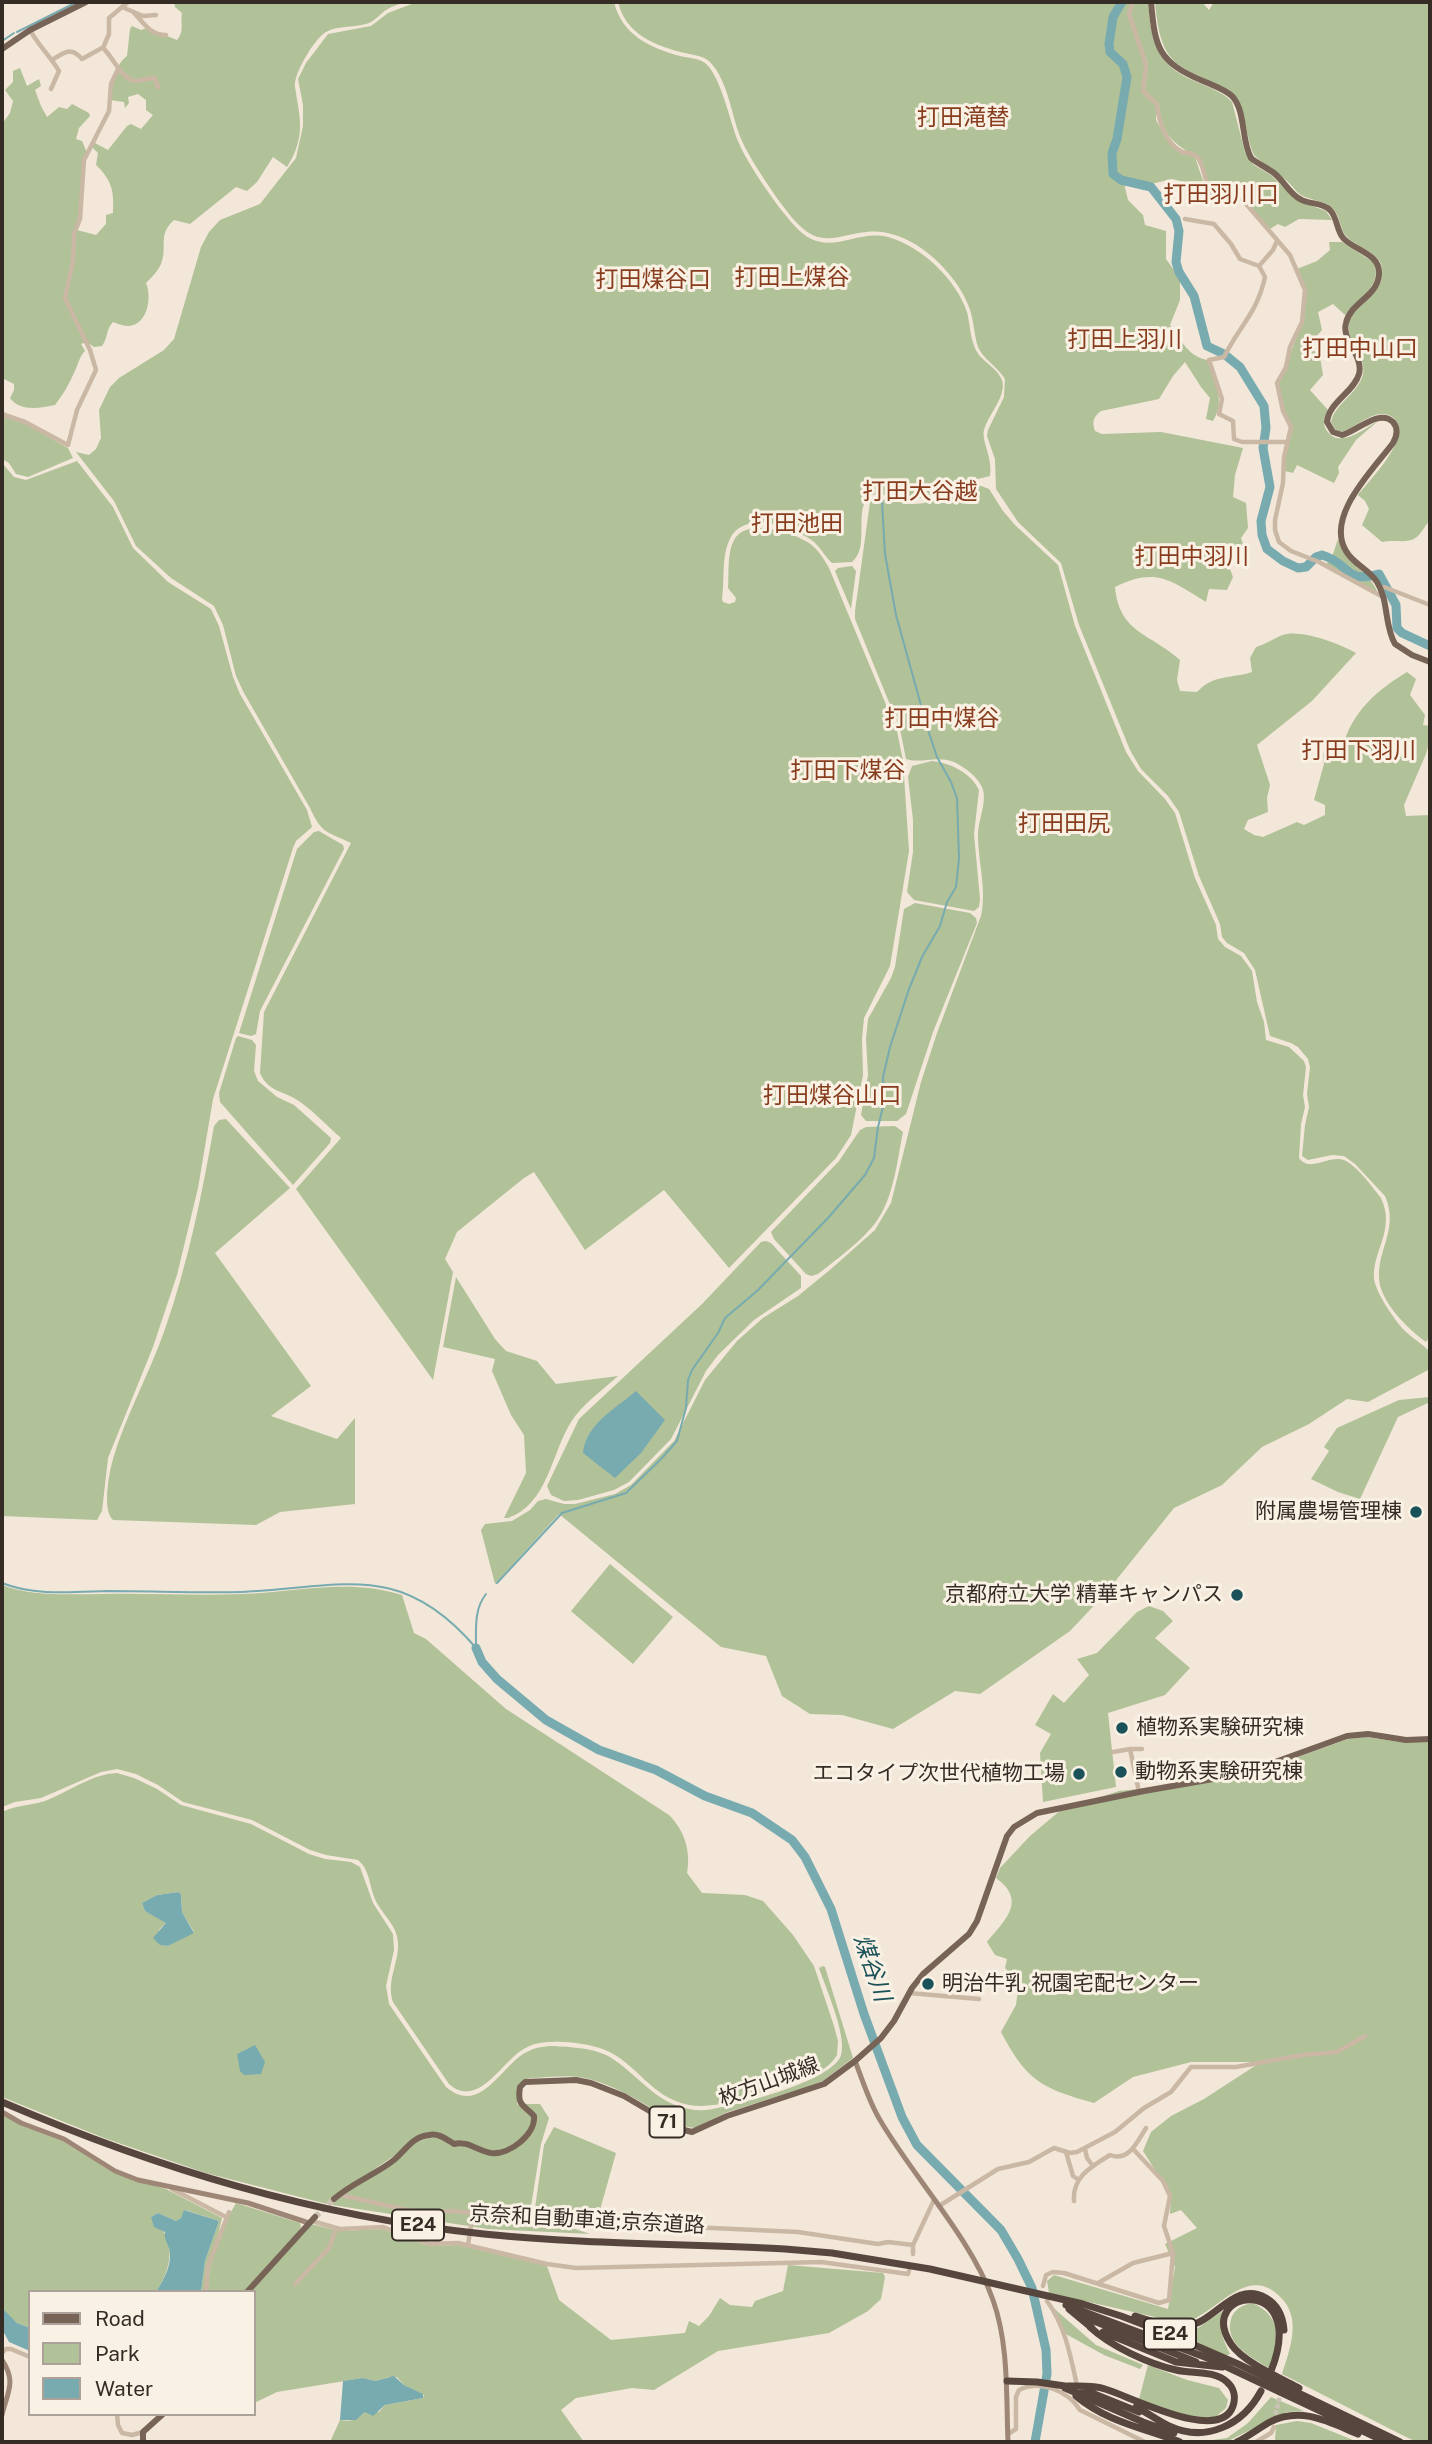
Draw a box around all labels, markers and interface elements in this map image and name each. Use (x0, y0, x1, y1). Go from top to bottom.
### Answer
district label: 打田滝替 (917, 104, 1009, 132)
district label: 打田羽川口 (1164, 181, 1278, 209)
district label: 打田上煤谷 (735, 264, 849, 292)
district label: 打田煤谷口 (596, 266, 710, 294)
district label: 打田上羽川 (1068, 326, 1182, 354)
district label: 打田中山口 (1303, 335, 1417, 363)
district label: 打田大谷越 (863, 478, 977, 506)
district label: 打田池田 (751, 510, 843, 538)
district label: 打田中羽川 (1135, 543, 1249, 571)
district label: 打田中煤谷 (885, 705, 999, 733)
district label: 打田下羽川 (1302, 737, 1416, 765)
district label: 打田下煤谷 (791, 757, 905, 785)
district label: 打田田尻 (1018, 810, 1110, 838)
district label: 打田煤谷山口 (763, 1082, 901, 1110)
place label: 附属農場管理棟 (1255, 1499, 1402, 1525)
marker: 附属農場管理棟 (1408, 1504, 1424, 1520)
place label: 京都府立大学 精華キャンパス (945, 1582, 1223, 1608)
marker: 京都府立大学 精華キャンパス (1229, 1587, 1245, 1603)
place label: 植物系実験研究棟 (1136, 1715, 1304, 1741)
marker: 植物系実験研究棟 (1114, 1720, 1130, 1736)
place label: 動物系実験研究棟 (1135, 1759, 1303, 1785)
place label: エコタイプ次世代植物工場 (813, 1761, 1065, 1787)
marker: 動物系実験研究棟 (1113, 1764, 1129, 1780)
marker: エコタイプ次世代植物工場 (1071, 1766, 1087, 1782)
water label: 煤谷川 (848, 1931, 896, 2005)
place label: 明治牛乳 祝園宅配センター (942, 1971, 1199, 1997)
marker: 明治牛乳 祝園宅配センター (920, 1976, 936, 1992)
street label: 枚方山城線 (715, 2052, 823, 2112)
road number: 71 (650, 2106, 684, 2138)
street label: 京奈和自動車道;京奈道路 (468, 2201, 706, 2239)
road number: E24 (392, 2210, 444, 2240)
legend (28, 2290, 256, 2416)
text: Road (95, 2306, 145, 2331)
road number: E24 (1144, 2318, 1196, 2350)
text: Park (95, 2341, 140, 2366)
text: Water (95, 2376, 153, 2401)

